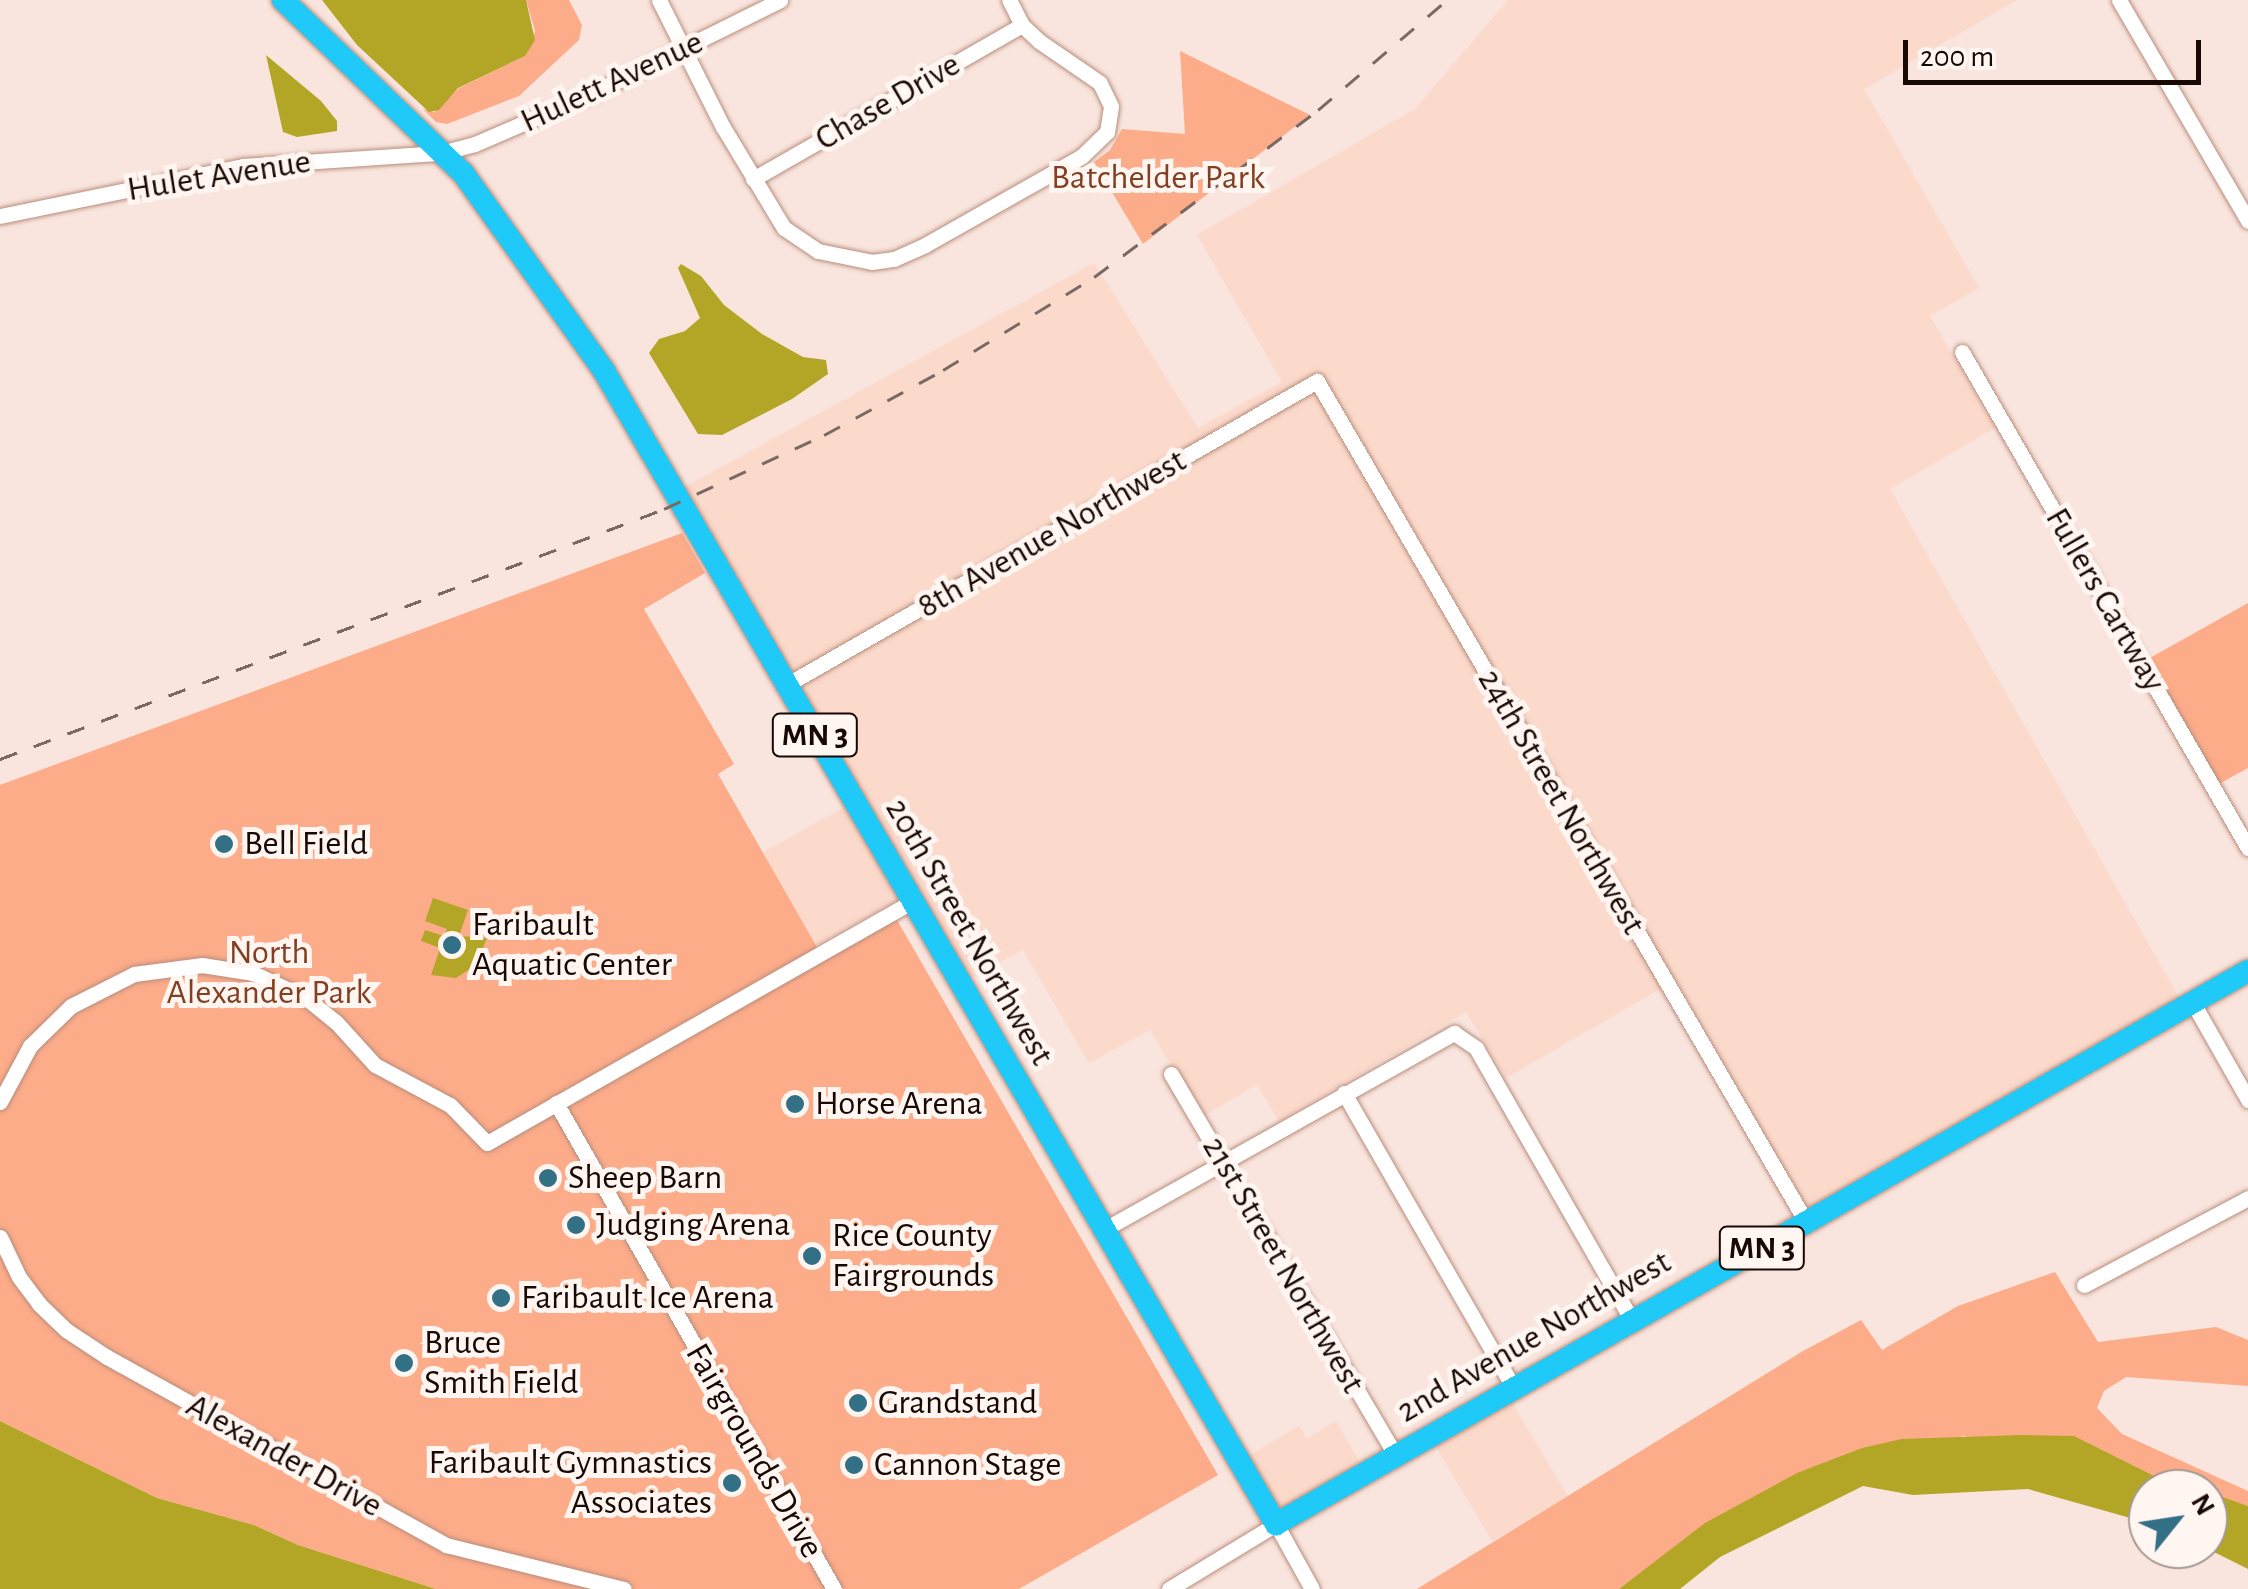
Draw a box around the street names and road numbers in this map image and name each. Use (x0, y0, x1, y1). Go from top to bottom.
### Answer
street label: Hulett Avenue (514, 21, 710, 143)
street label: Chase Drive (808, 44, 968, 160)
street label: Hulet Avenue (124, 141, 314, 211)
street label: 8th Avenue Northwest (910, 440, 1194, 628)
street label: Fullers Cartway (2036, 501, 2174, 699)
street label: 24th Street Northwest (1468, 662, 1654, 942)
road number: MN 3 (770, 708, 860, 762)
street label: 20th Street Northwest (876, 791, 1062, 1073)
street label: 21st Street Northwest (1192, 1129, 1374, 1401)
road number: MN 3 (1717, 1221, 1807, 1275)
street label: 2nd Avenue Northwest (1390, 1242, 1678, 1432)
street label: Fairgrounds Drive (676, 1336, 832, 1566)
street label: Alexander Drive (179, 1385, 389, 1527)

